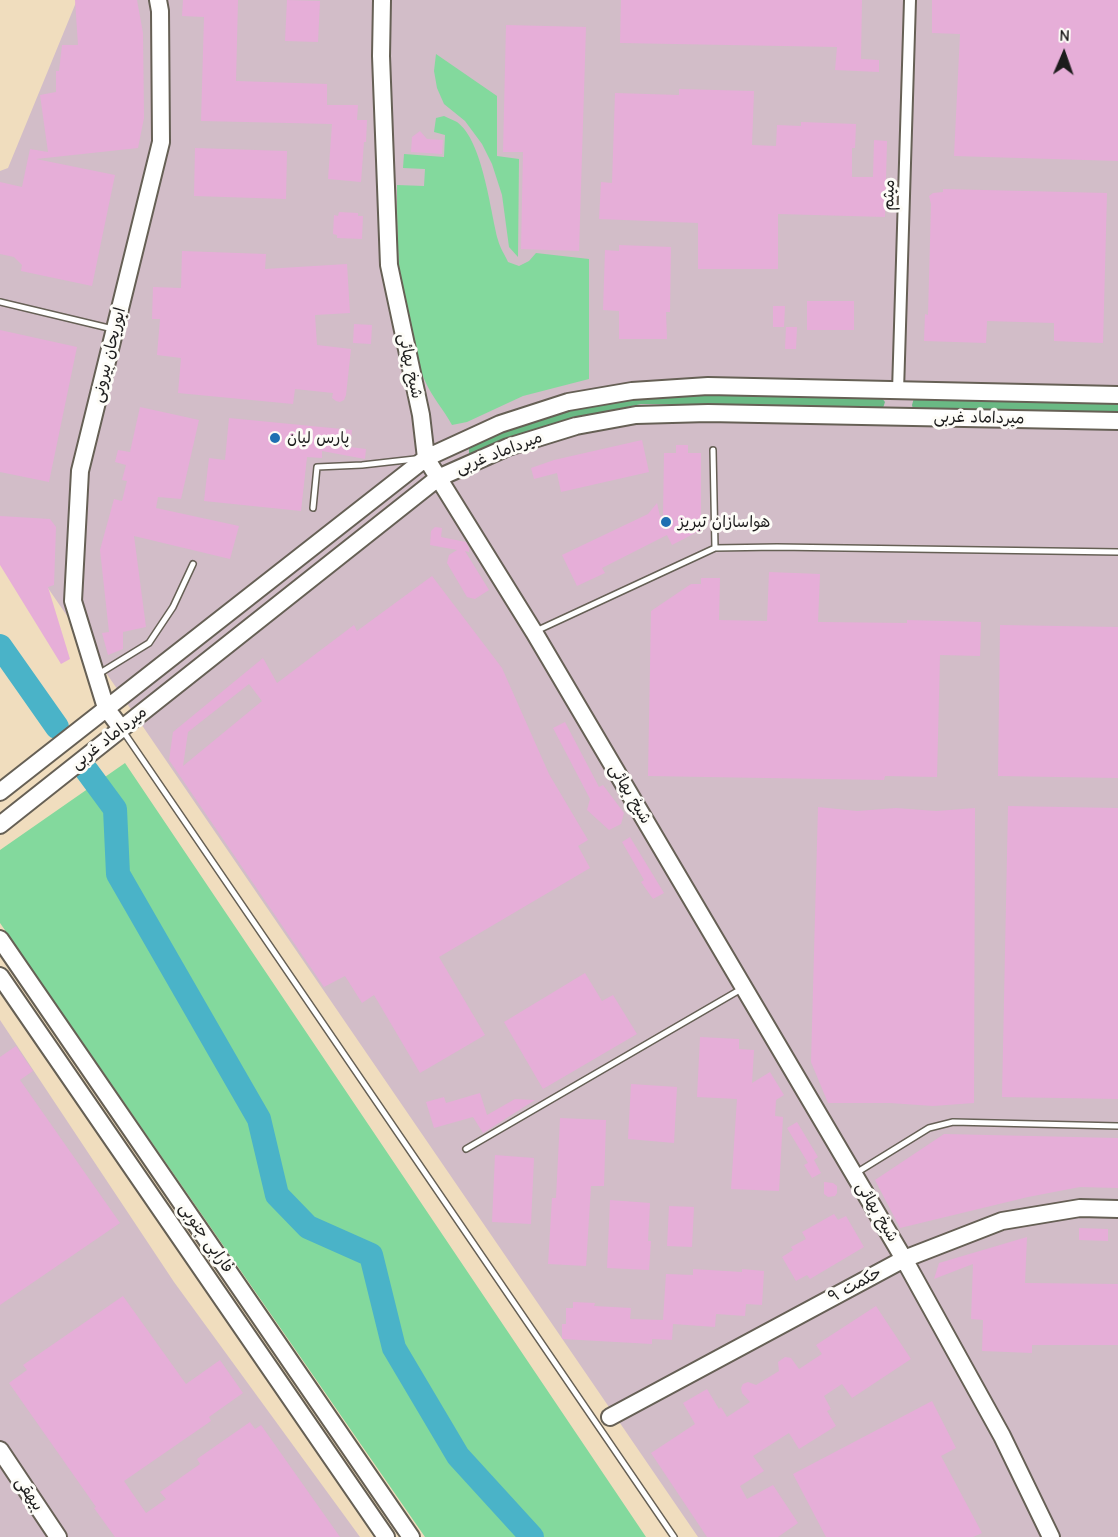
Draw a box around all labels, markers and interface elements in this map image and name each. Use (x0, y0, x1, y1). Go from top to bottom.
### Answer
north arrow (1034, 24, 1094, 84)
text: N (1059, 27, 1070, 45)
street label: میثم (879, 179, 899, 211)
street label: ابوریحان بیرونی (88, 306, 130, 404)
street label: شیخ بهائی (394, 332, 426, 400)
street label: میرداماد غربی (933, 408, 1025, 428)
place label: پارس لیان (287, 428, 349, 448)
street label: میرداماد غربی (453, 428, 545, 478)
marker: پارس لیان (268, 431, 282, 445)
place label: هواسازان تبریز (678, 512, 770, 532)
marker: هواسازان تبریز (659, 515, 673, 529)
street label: میرداماد غربی (67, 702, 151, 774)
street label: شیخ بهائی (605, 761, 655, 827)
street label: شیخ بهائی (852, 1179, 902, 1245)
street label: فارابی جنوبی (175, 1199, 237, 1277)
street label: حکمت ۹ (825, 1263, 885, 1307)
street label: بیهقی (11, 1473, 47, 1515)

